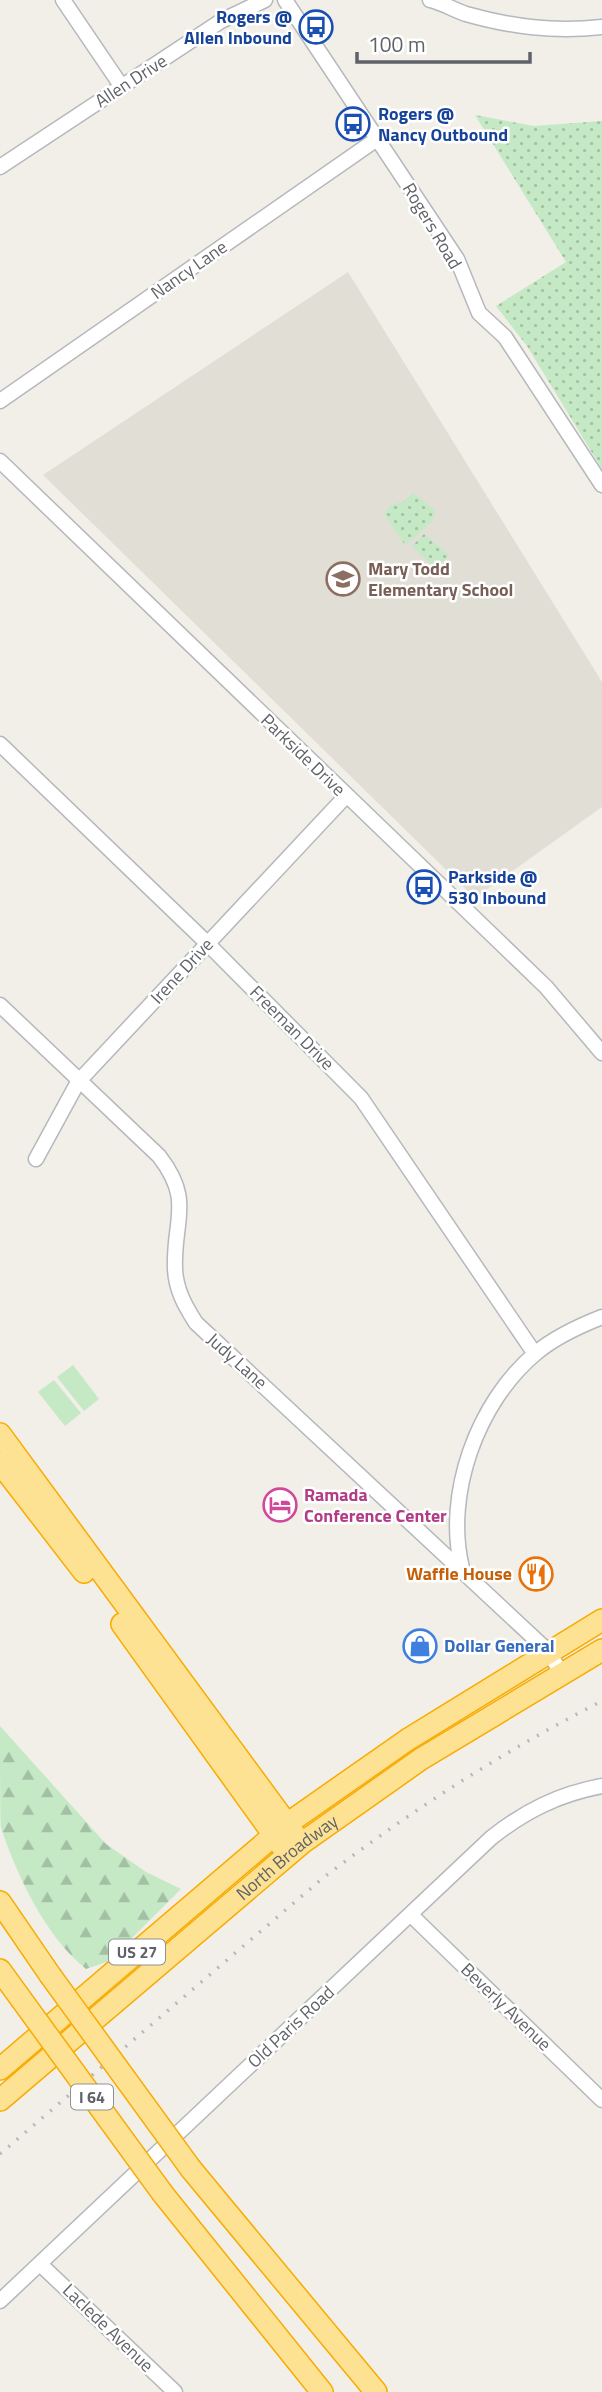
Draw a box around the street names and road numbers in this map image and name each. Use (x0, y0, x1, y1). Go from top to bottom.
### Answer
street label: Allen Drive (89, 47, 172, 114)
street label: Rogers Road (396, 178, 469, 274)
street label: Nancy Lane (145, 233, 232, 306)
street label: Parkside Drive (255, 707, 352, 802)
street label: Irene Drive (144, 932, 219, 1010)
street label: Freeman Drive (244, 979, 341, 1076)
street label: Judy Lane (201, 1326, 274, 1395)
street label: North Broadway (230, 1807, 344, 1907)
road number: US 27 (109, 1940, 165, 1964)
street label: Beverly Avenue (455, 1956, 558, 2057)
street label: Old Paris Road (241, 1979, 340, 2074)
road number: I 64 (71, 2084, 113, 2110)
street label: Laclede Avenue (57, 2277, 160, 2378)

